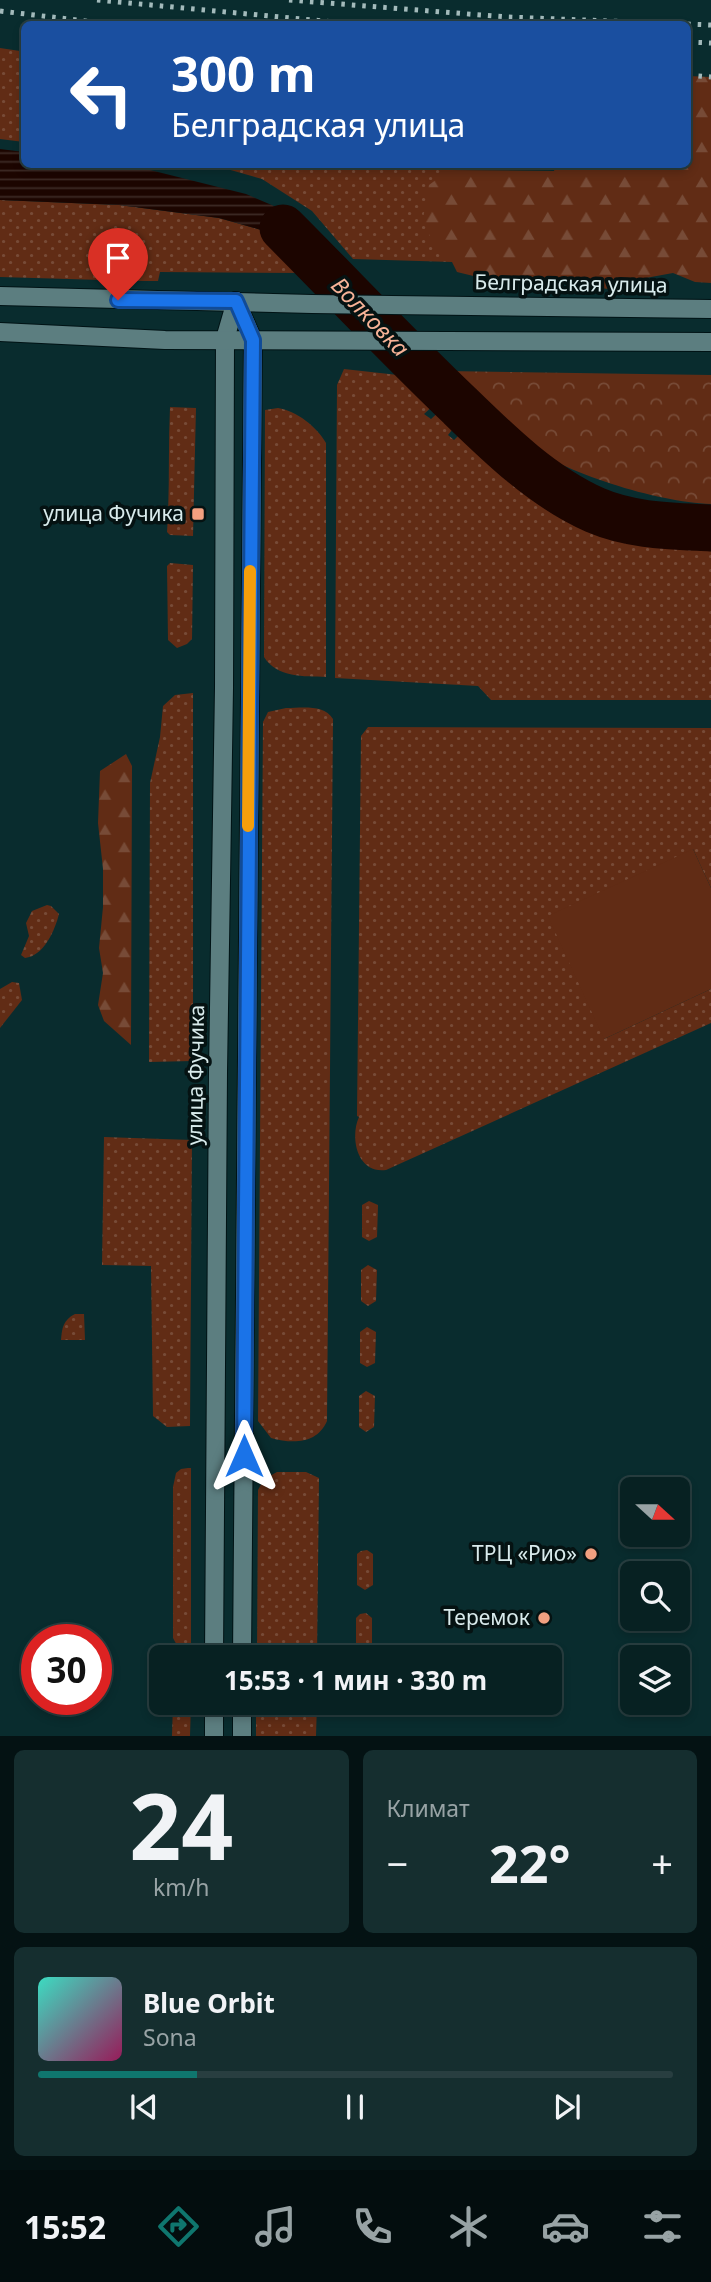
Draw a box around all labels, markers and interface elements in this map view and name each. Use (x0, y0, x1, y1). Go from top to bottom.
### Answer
text: 300 m (171, 40, 316, 106)
icon: left (56, 49, 147, 140)
text: Белградская улица (171, 103, 465, 146)
pin (88, 228, 148, 300)
icon: arrive (99, 239, 137, 277)
street label: Белградская улица (474, 267, 668, 299)
water label: Волковка (325, 269, 417, 363)
place label: улица Фучика (43, 499, 184, 527)
marker: улица Фучика (190, 506, 206, 522)
street label: улица Фучика (180, 1004, 210, 1146)
position arrow (207, 1419, 281, 1493)
north arrow (620, 1477, 690, 1547)
map controls (620, 1477, 690, 1715)
place label: ТРЦ «Рио» (472, 1539, 577, 1567)
marker: ТРЦ «Рио» (583, 1546, 599, 1562)
button: search (620, 1561, 690, 1631)
place label: Теремок (444, 1603, 530, 1631)
marker: Теремок (536, 1610, 552, 1626)
speed limit sign: 30 (21, 1624, 112, 1715)
button: layers (620, 1645, 690, 1715)
text: 15:53 · 1 мин · 330 m (224, 1662, 487, 1698)
text: 24 (129, 1763, 233, 1887)
text: Климат (387, 1792, 470, 1824)
text: 22° (489, 1827, 571, 1898)
text: − (387, 1837, 408, 1889)
text: + (651, 1837, 673, 1889)
text: km/h (153, 1871, 210, 1903)
text: Blue Orbit (143, 1985, 275, 2021)
text: Sona (143, 2021, 197, 2053)
icon: previous (125, 2088, 163, 2126)
icon: pause (336, 2088, 374, 2126)
icon: next (548, 2088, 586, 2126)
icon: directions (154, 2202, 203, 2251)
icon: music (251, 2202, 300, 2251)
icon: phone (348, 2202, 397, 2251)
icon: climate (444, 2202, 493, 2251)
icon: car (541, 2202, 590, 2251)
icon: filters (638, 2202, 687, 2251)
text: 15:52 (24, 2205, 106, 2248)

